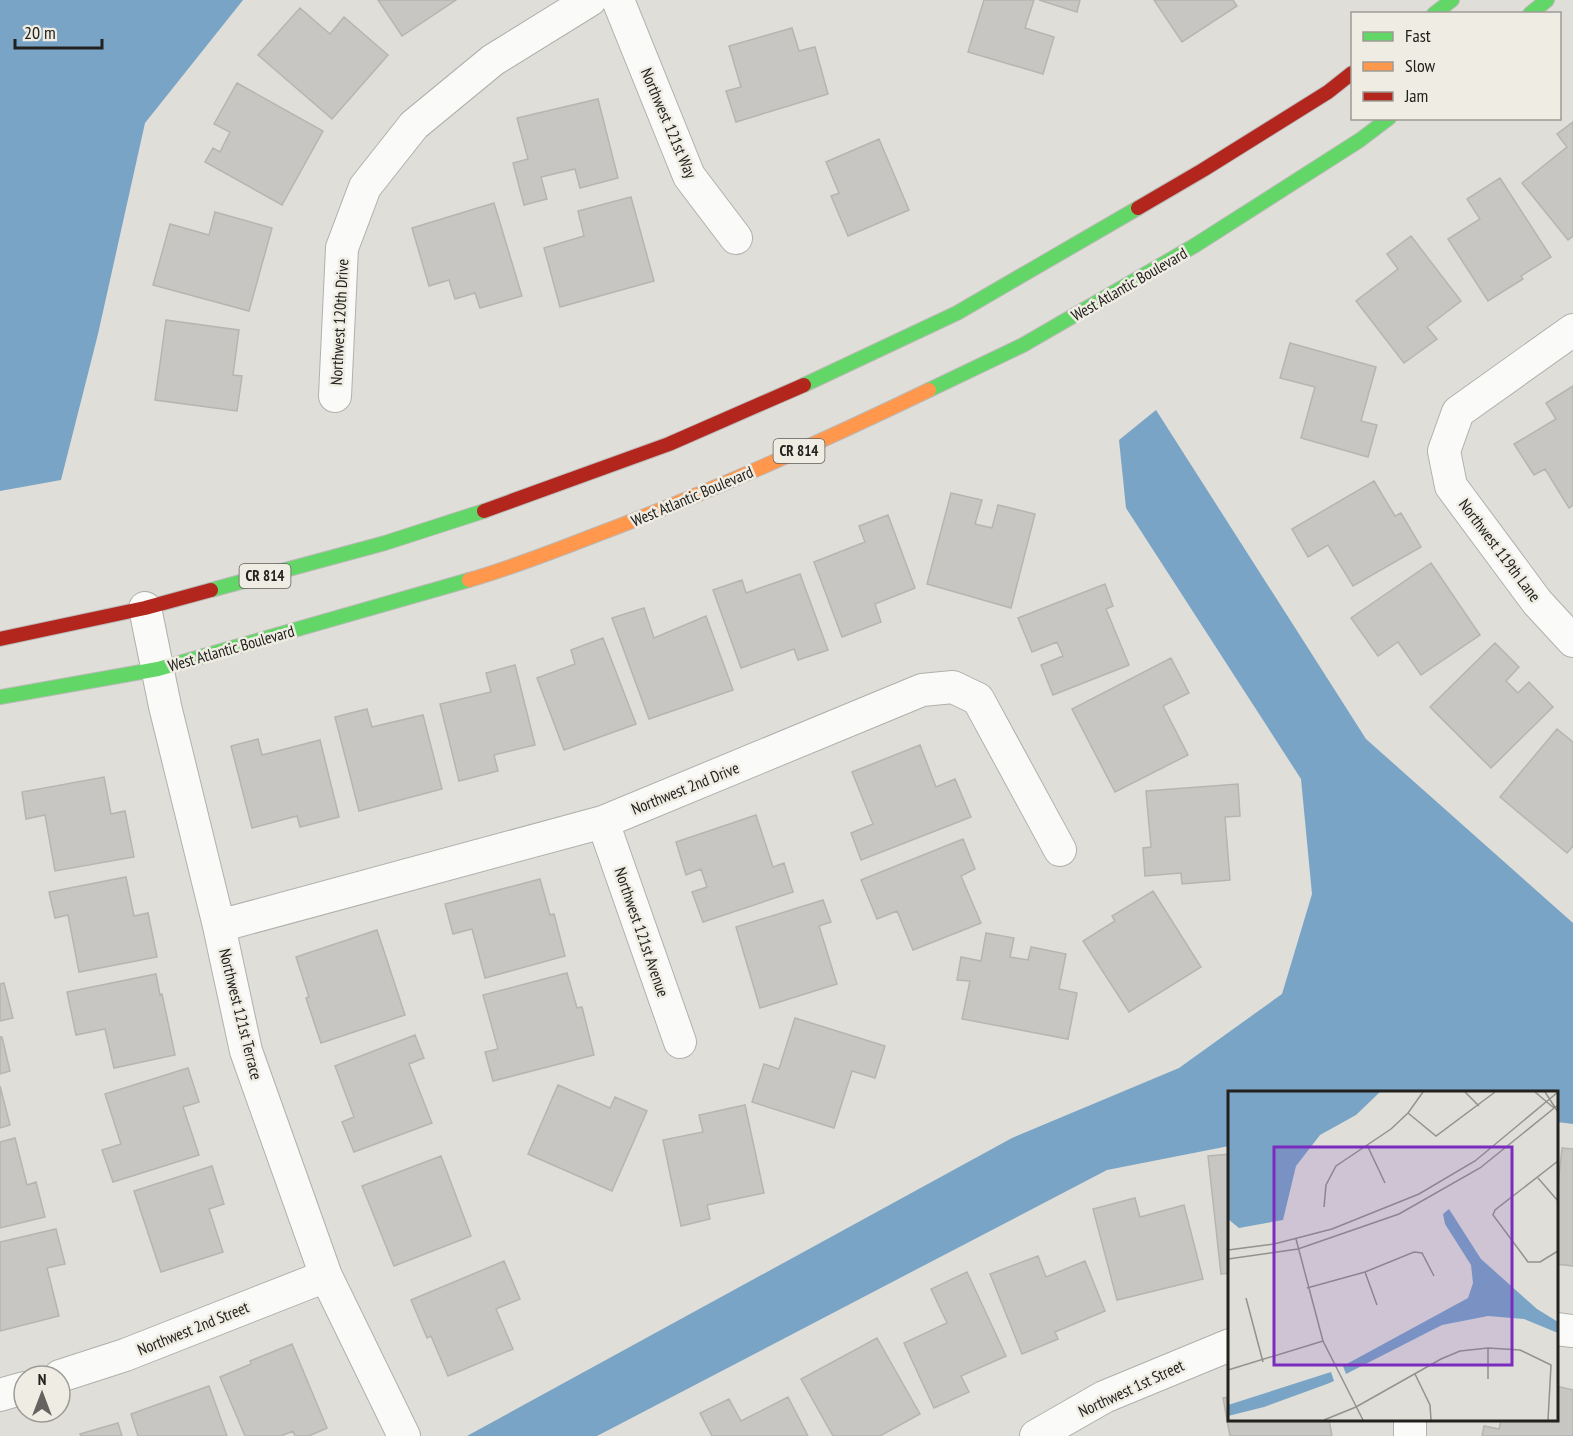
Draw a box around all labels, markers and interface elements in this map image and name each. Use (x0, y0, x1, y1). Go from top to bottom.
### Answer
scale bar (15, 12, 102, 50)
legend (1351, 12, 1561, 120)
text: 20 m (24, 21, 56, 44)
text: Fast (1405, 24, 1431, 47)
text: Slow (1405, 54, 1436, 77)
street label: Northwest 121st Way (637, 65, 701, 181)
text: Jam (1404, 84, 1428, 107)
street label: West Atlantic Boulevard (1067, 243, 1191, 325)
street label: Northwest 120th Drive (326, 258, 352, 386)
road number: CR 814 (774, 439, 824, 463)
street label: West Atlantic Boulevard (628, 461, 756, 531)
street label: Northwest 119th Lane (1455, 495, 1545, 605)
road number: CR 814 (240, 564, 290, 588)
street label: West Atlantic Boulevard (166, 620, 297, 676)
street label: Northwest 2nd Drive (628, 757, 742, 819)
street label: Northwest 121st Avenue (610, 865, 674, 999)
street label: Northwest 121st Terrace (215, 946, 267, 1082)
inset map (1228, 1091, 1558, 1421)
street label: Northwest 2nd Street (134, 1296, 252, 1359)
street label: Northwest 1st Street (1075, 1355, 1188, 1421)
north arrow (12, 1364, 72, 1424)
text: N (38, 1369, 46, 1389)

